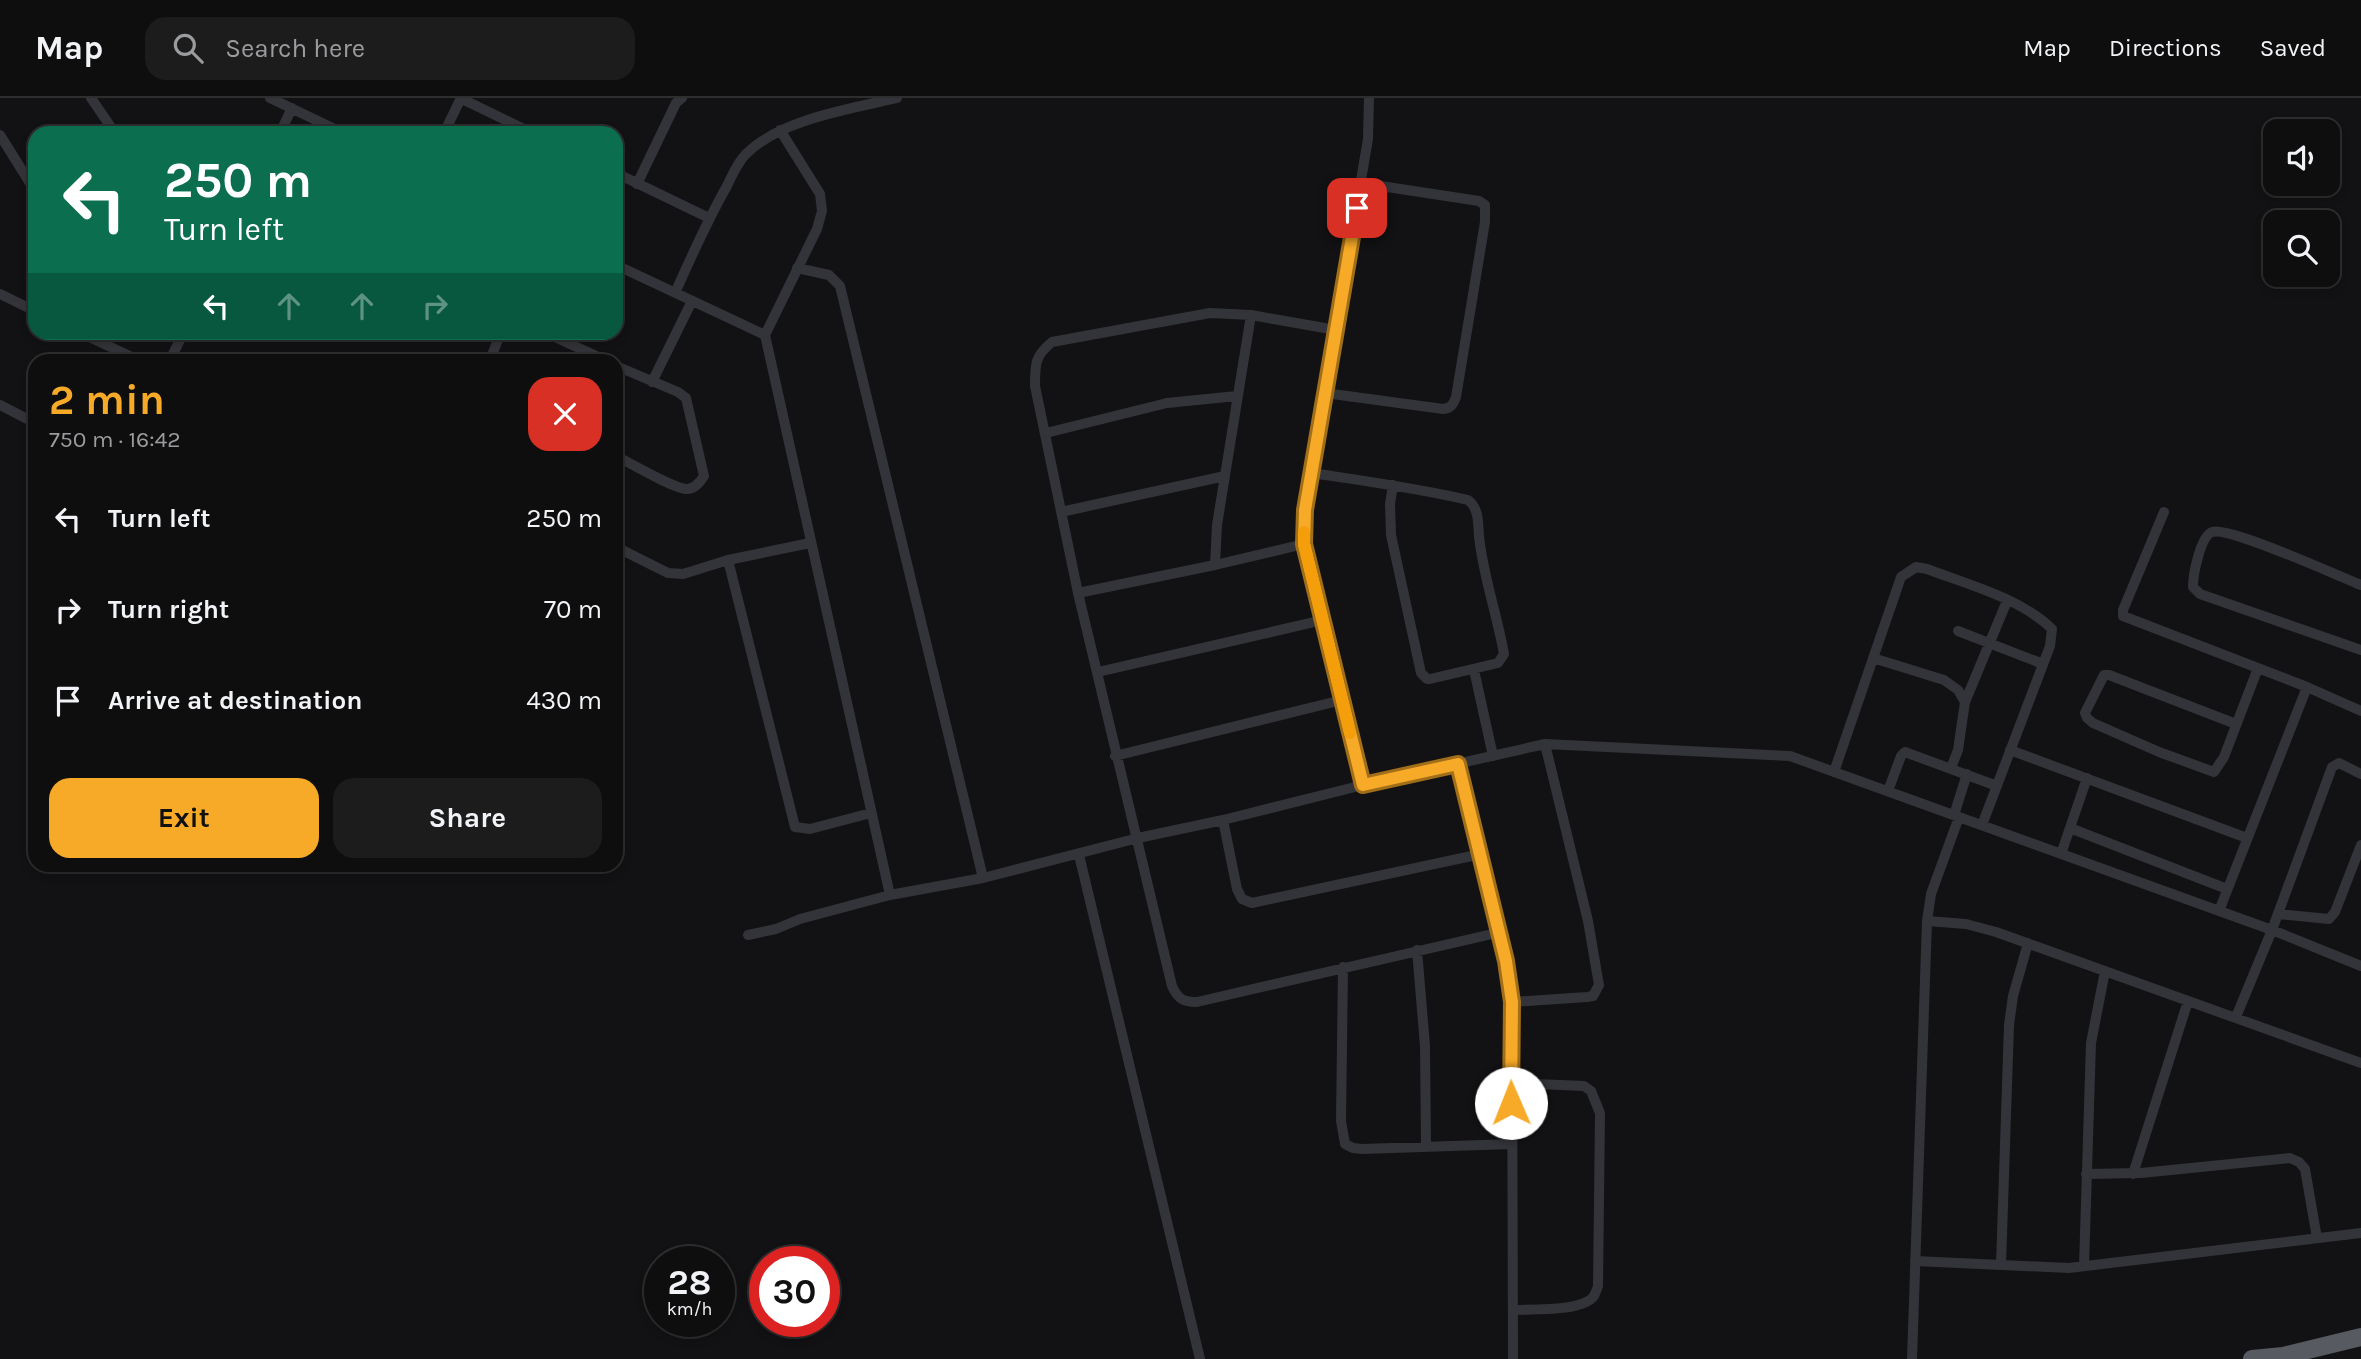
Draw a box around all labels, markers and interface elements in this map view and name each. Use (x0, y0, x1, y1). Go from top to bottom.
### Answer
search box (145, 17, 635, 80)
text: Map (35, 29, 103, 67)
icon: search (169, 29, 207, 67)
text: Search here (225, 33, 365, 64)
text: Map (2023, 34, 2071, 62)
text: Directions (2109, 34, 2222, 62)
text: Saved (2260, 34, 2326, 62)
map controls (2263, 119, 2340, 287)
button: sound (2263, 119, 2340, 196)
text: 250 m (164, 152, 312, 209)
icon: left (49, 154, 140, 245)
pin (1327, 178, 1387, 238)
icon: arrive (1338, 189, 1376, 227)
button: search (2263, 210, 2340, 287)
text: Turn left (164, 211, 284, 248)
icon: left (197, 287, 235, 325)
icon: ahead (270, 287, 308, 325)
icon: ahead (343, 287, 381, 325)
icon: right (416, 287, 454, 325)
text: 2 min (49, 375, 165, 425)
button: close (528, 377, 602, 451)
text: 750 m · 16:42 (49, 426, 181, 453)
icon: left (49, 500, 87, 538)
text: Turn left (108, 503, 210, 534)
text: 250 m (526, 503, 602, 534)
icon: right (49, 591, 87, 629)
text: Turn right (108, 594, 229, 625)
text: 70 m (544, 594, 602, 625)
icon: arrive (49, 682, 87, 720)
text: Arrive at destination (108, 685, 362, 716)
text: 430 m (526, 685, 602, 716)
button: Exit (49, 778, 319, 858)
button: Share (333, 778, 602, 858)
position arrow (1474, 1066, 1548, 1140)
speed limit sign: 30 (749, 1246, 840, 1337)
text: 28 (668, 1262, 711, 1303)
text: km/h (667, 1298, 712, 1320)

